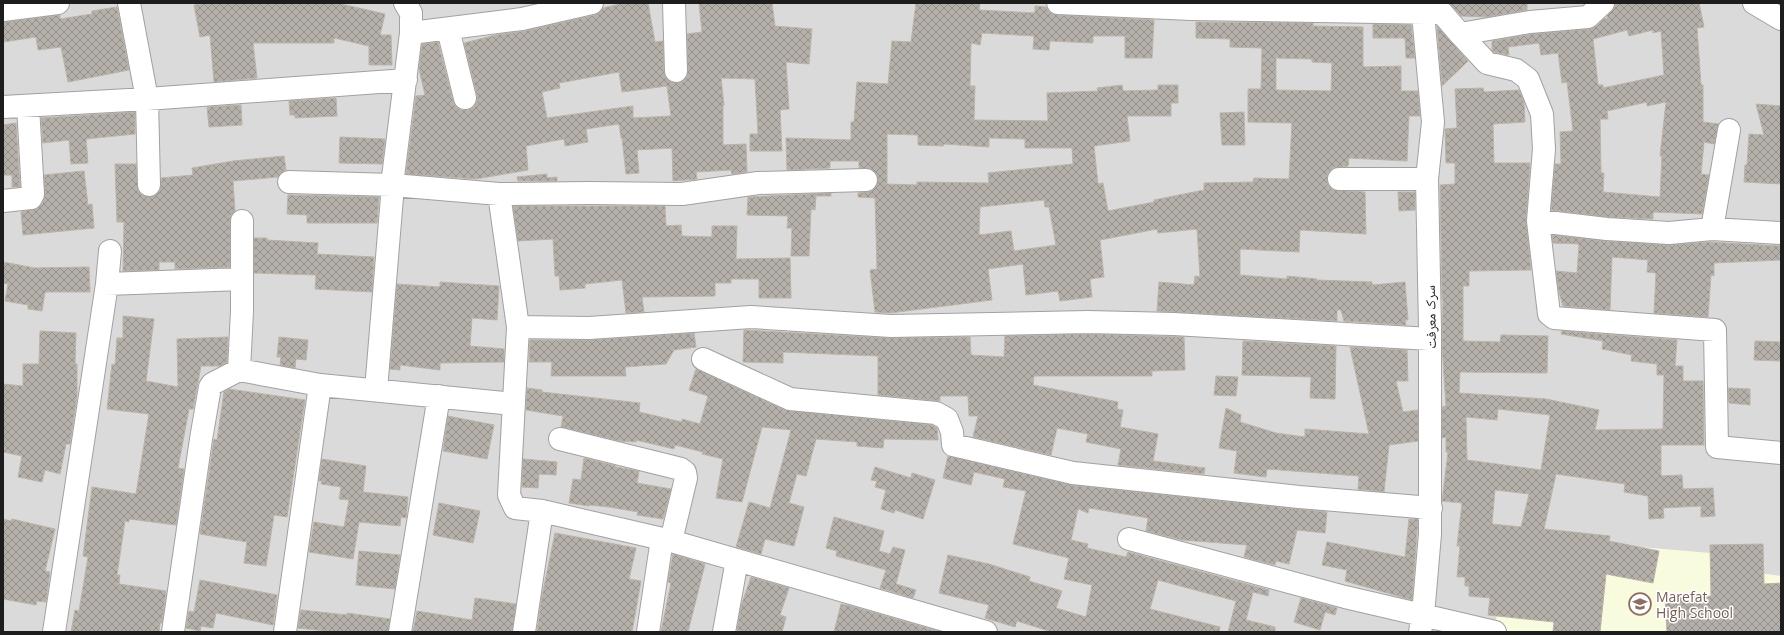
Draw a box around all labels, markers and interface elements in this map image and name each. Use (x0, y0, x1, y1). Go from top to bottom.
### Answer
street label: سرک معرفت (1420, 285, 1440, 349)
place label: Marefat High School (1656, 587, 1733, 622)
school or university icon: Marefat High School (1627, 591, 1653, 617)

